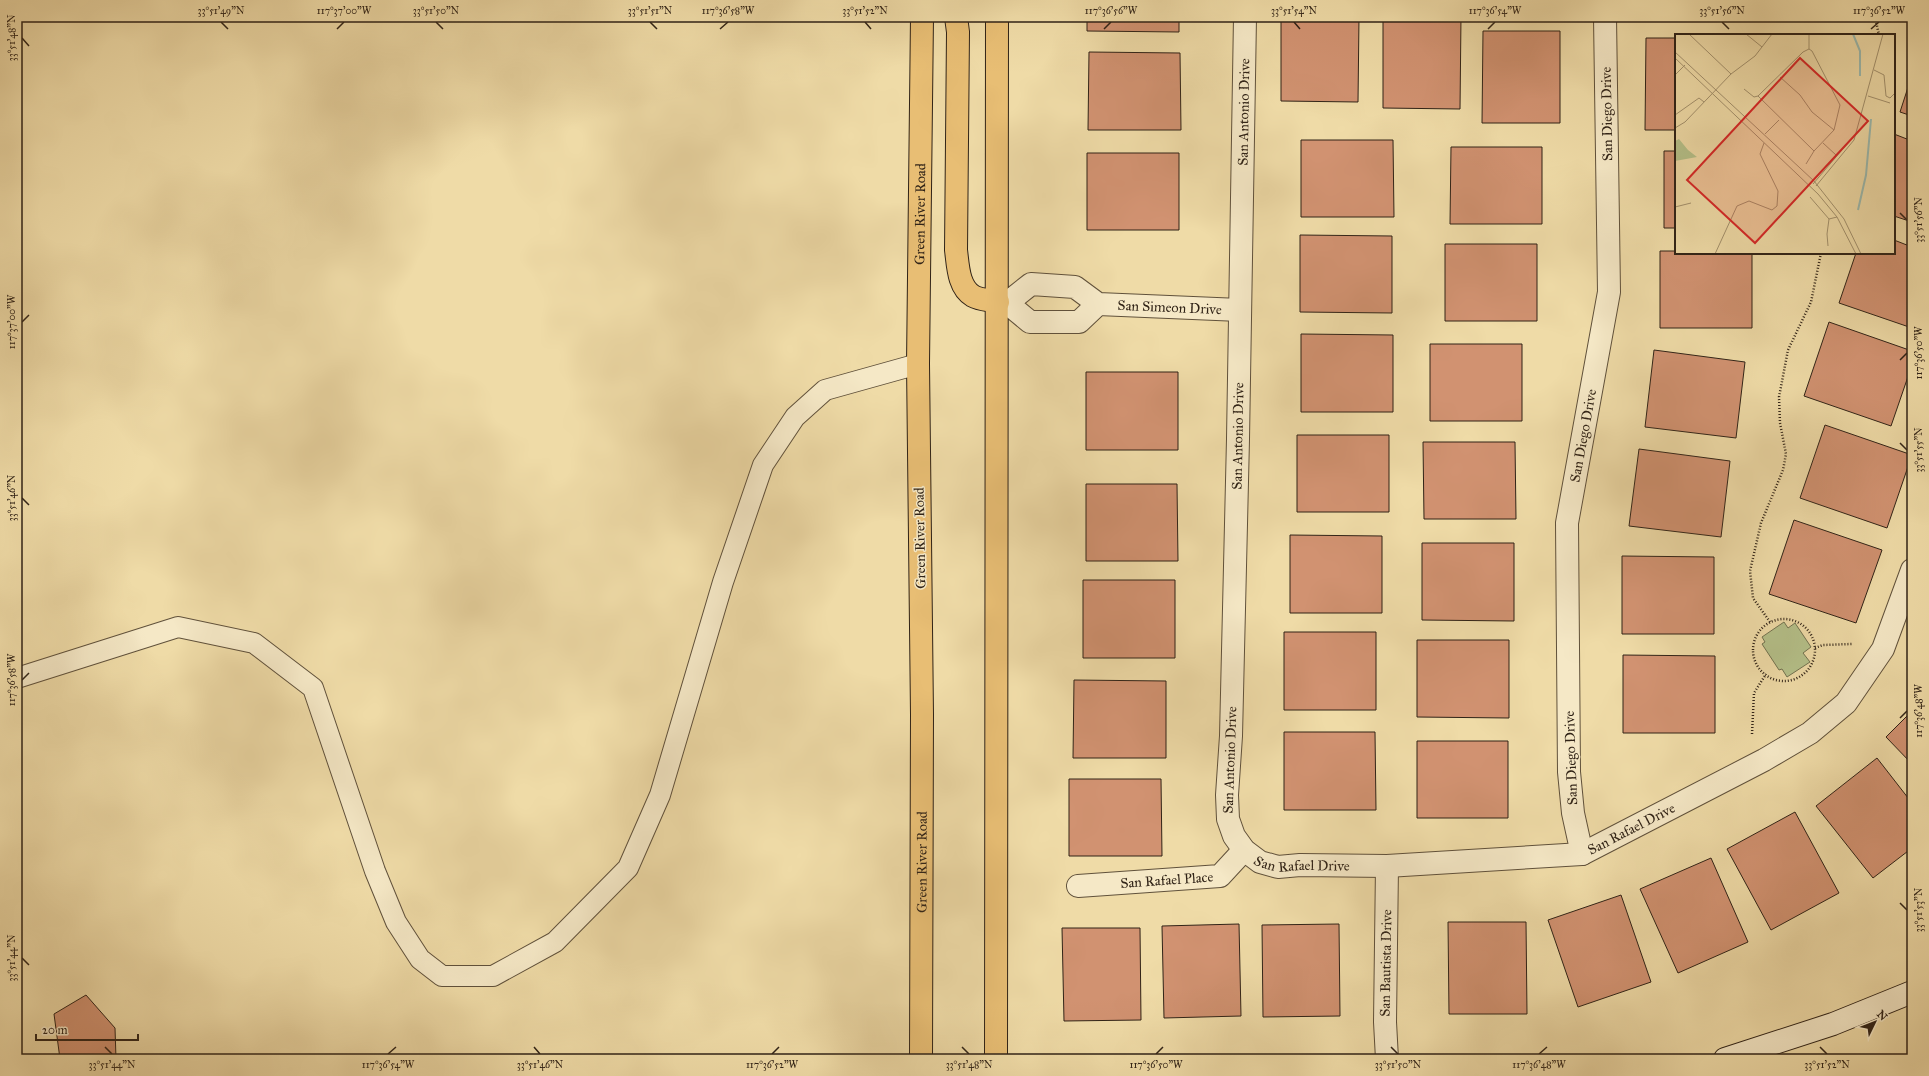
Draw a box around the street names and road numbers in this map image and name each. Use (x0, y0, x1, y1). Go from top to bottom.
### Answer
street label: San Antonio Drive (1235, 58, 1253, 166)
street label: San Diego Drive (1598, 67, 1616, 161)
street label: Green River Road (911, 163, 929, 265)
street label: San Simeon Drive (1117, 296, 1222, 318)
street label: San Antonio Drive (1229, 382, 1247, 490)
street label: San Diego Drive (1566, 387, 1600, 484)
street label: Green River Road (911, 487, 929, 589)
street label: San Antonio Drive (1220, 706, 1240, 814)
street label: San Diego Drive (1561, 710, 1581, 805)
street label: San Rafael Drive (1585, 799, 1678, 858)
street label: Green River Road (913, 811, 930, 913)
street label: San Rafael Drive (1250, 852, 1350, 875)
street label: San Rafael Place (1120, 868, 1214, 891)
street label: San Bautista Drive (1377, 909, 1395, 1017)

